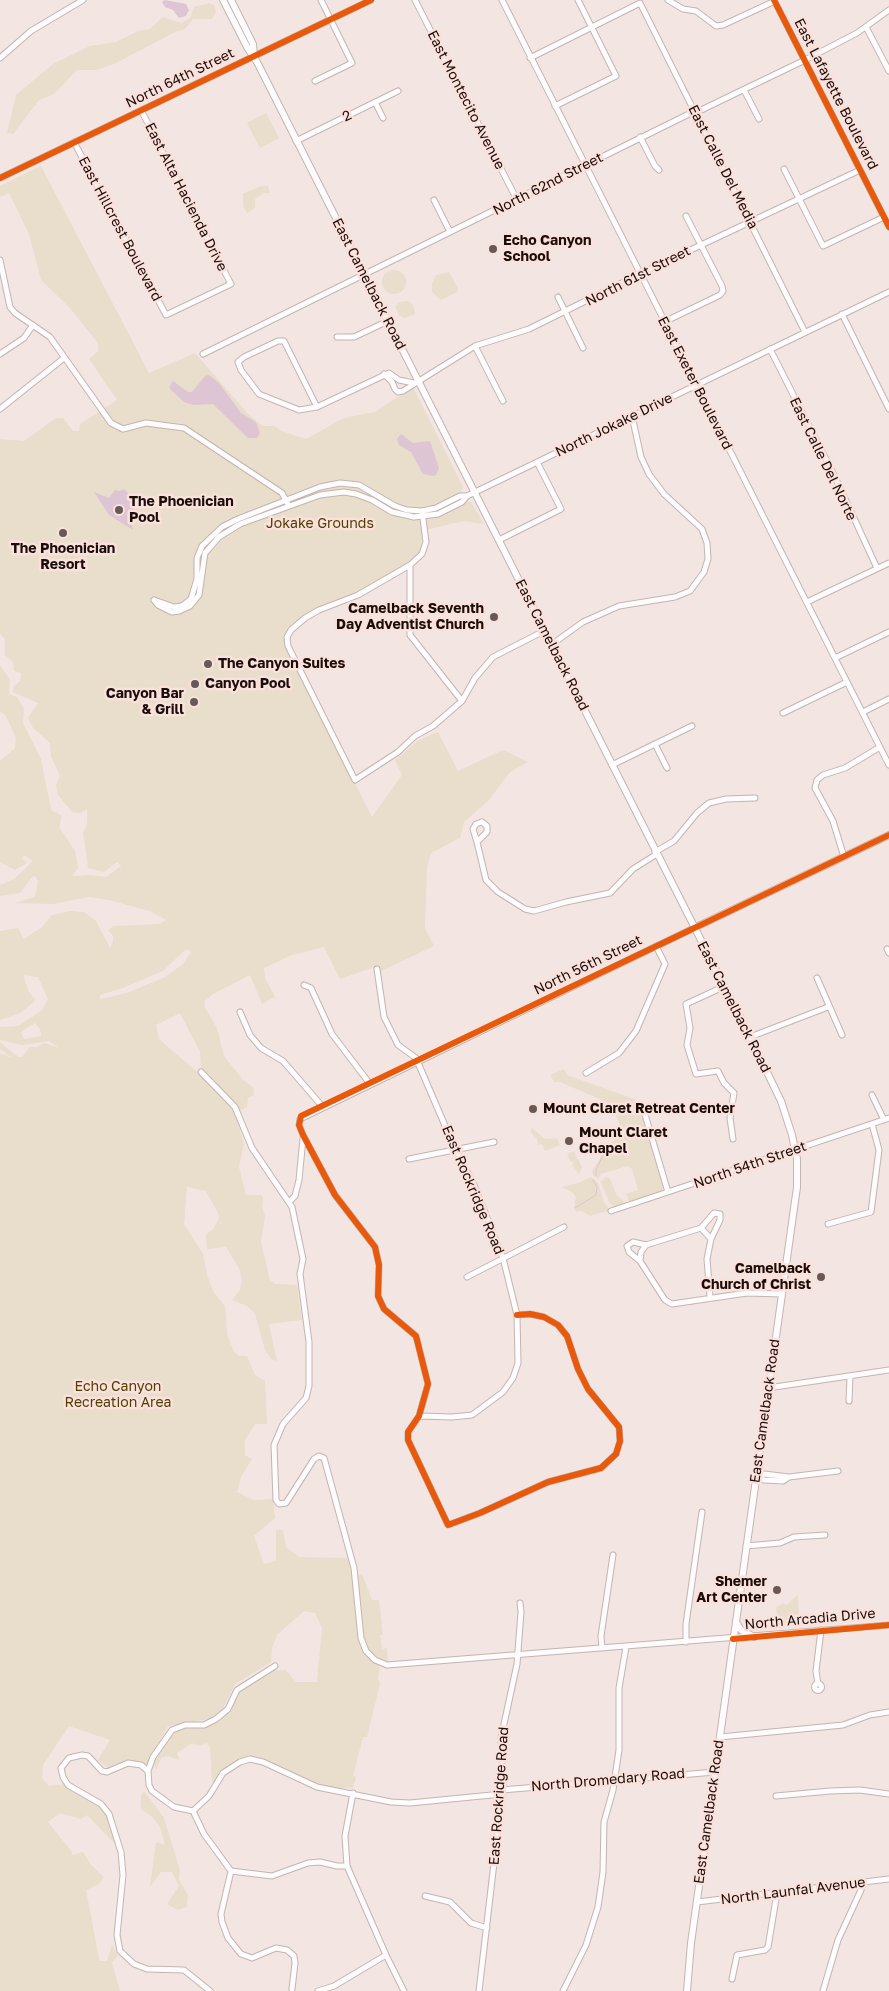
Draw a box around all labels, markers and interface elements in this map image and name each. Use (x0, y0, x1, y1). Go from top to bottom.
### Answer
street label: East Lafayette Boulevard (791, 16, 881, 172)
street label: East Montecito Avenue (424, 28, 508, 172)
street label: North 64th Street (123, 44, 237, 112)
street label: East Calle Del Media (684, 102, 762, 232)
street label: 2 (340, 107, 354, 125)
street label: East Alta Hacienda Drive (141, 120, 231, 274)
street label: North 62nd Street (490, 149, 606, 219)
street label: East Hillcrest Boulevard (75, 154, 165, 304)
street label: East Camelback Road (329, 216, 409, 352)
place label: Echo Canyon School (503, 233, 591, 266)
street label: North 61st Street (583, 242, 693, 310)
marker: Echo Canyon School (487, 243, 499, 255)
street label: East Exeter Boulevard (654, 314, 736, 452)
street label: North Jokake Drive (553, 389, 675, 461)
street label: East Calle Del Norte (786, 395, 860, 523)
place label: The Phoenician Pool (129, 494, 234, 526)
marker: The Phoenician Pool (113, 504, 125, 516)
park label: Jokake Grounds (266, 516, 374, 532)
marker: The Phoenician Resort (57, 527, 69, 539)
place label: The Phoenician Resort (11, 541, 115, 574)
street label: East Camelback Road (512, 577, 592, 713)
place label: Camelback Seventh Day Adventist Church (336, 601, 484, 634)
marker: Camelback Seventh Day Adventist Church (488, 611, 500, 623)
place label: The Canyon Suites (218, 656, 345, 672)
marker: The Canyon Suites (202, 658, 214, 670)
place label: Canyon Pool (205, 676, 291, 692)
marker: Canyon Pool (189, 678, 201, 690)
place label: Canyon Bar & Grill (106, 686, 184, 719)
marker: Canyon Bar & Grill (188, 696, 200, 708)
street label: North 56th Street (531, 932, 645, 998)
street label: East Camelback Road (694, 939, 774, 1075)
place label: Mount Claret Retreat Center (543, 1101, 735, 1117)
marker: Mount Claret Retreat Center (527, 1103, 539, 1115)
street label: East Rockridge Road (438, 1123, 508, 1257)
place label: Mount Claret Chapel (579, 1125, 668, 1158)
marker: Mount Claret Chapel (563, 1135, 575, 1147)
street label: North 54th Street (691, 1138, 809, 1192)
place label: Camelback Church of Christ (701, 1261, 811, 1294)
marker: Camelback Church of Christ (815, 1271, 827, 1283)
street label: East Camelback Road (747, 1338, 783, 1484)
park label: Echo Canyon Recreation Area (65, 1379, 171, 1411)
place label: Shemer Art Center (696, 1574, 767, 1606)
marker: Shemer Art Center (771, 1584, 783, 1596)
street label: North Arcadia Drive (744, 1605, 876, 1633)
street label: East Rockridge Road (486, 1726, 512, 1866)
street label: East Camelback Road (691, 1739, 727, 1885)
street label: North Dromedary Road (530, 1765, 686, 1795)
street label: North Launfal Avenue (720, 1874, 866, 1908)

